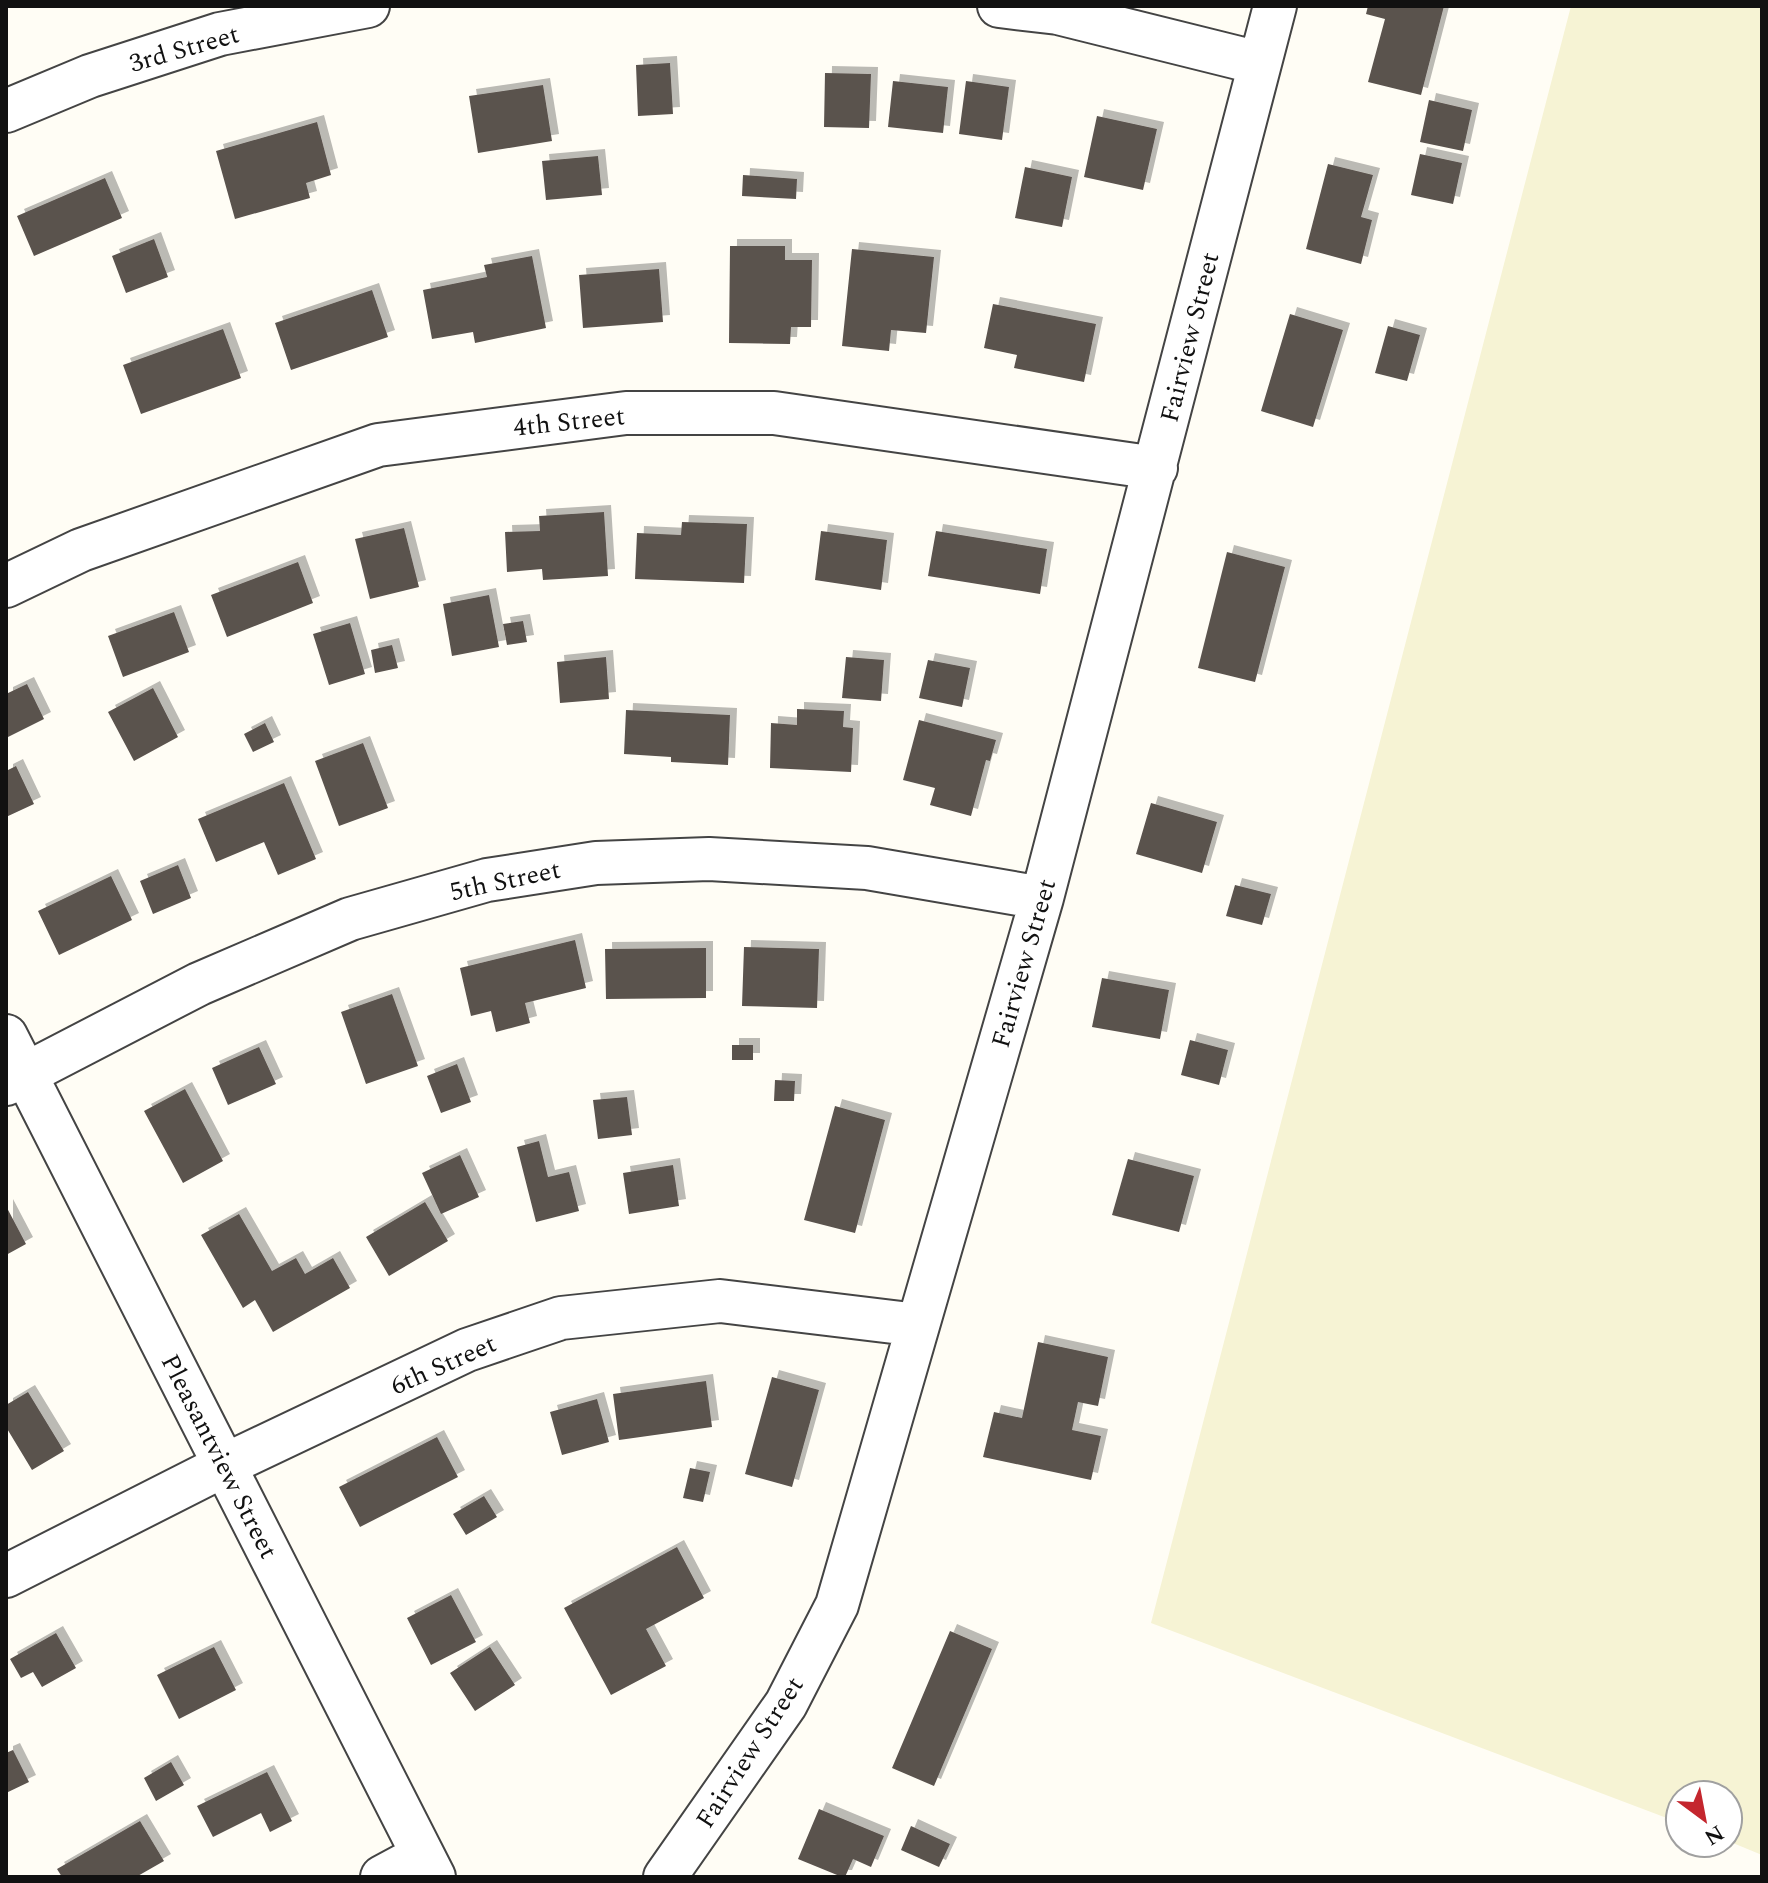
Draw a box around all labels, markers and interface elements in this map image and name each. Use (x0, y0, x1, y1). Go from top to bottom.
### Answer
street label: 3rd Street (125, 14, 244, 84)
street label: Fairview Street (1150, 248, 1230, 427)
street label: 4th Street (511, 396, 627, 448)
street label: 5th Street (446, 850, 564, 912)
street label: Fairview Street (981, 874, 1067, 1052)
street label: 6th Street (384, 1324, 503, 1406)
street label: Pleasantview Street (150, 1347, 288, 1566)
street label: Fairview Street (686, 1669, 814, 1836)
north arrow (1664, 1779, 1744, 1859)
text: N (1697, 1816, 1730, 1853)

